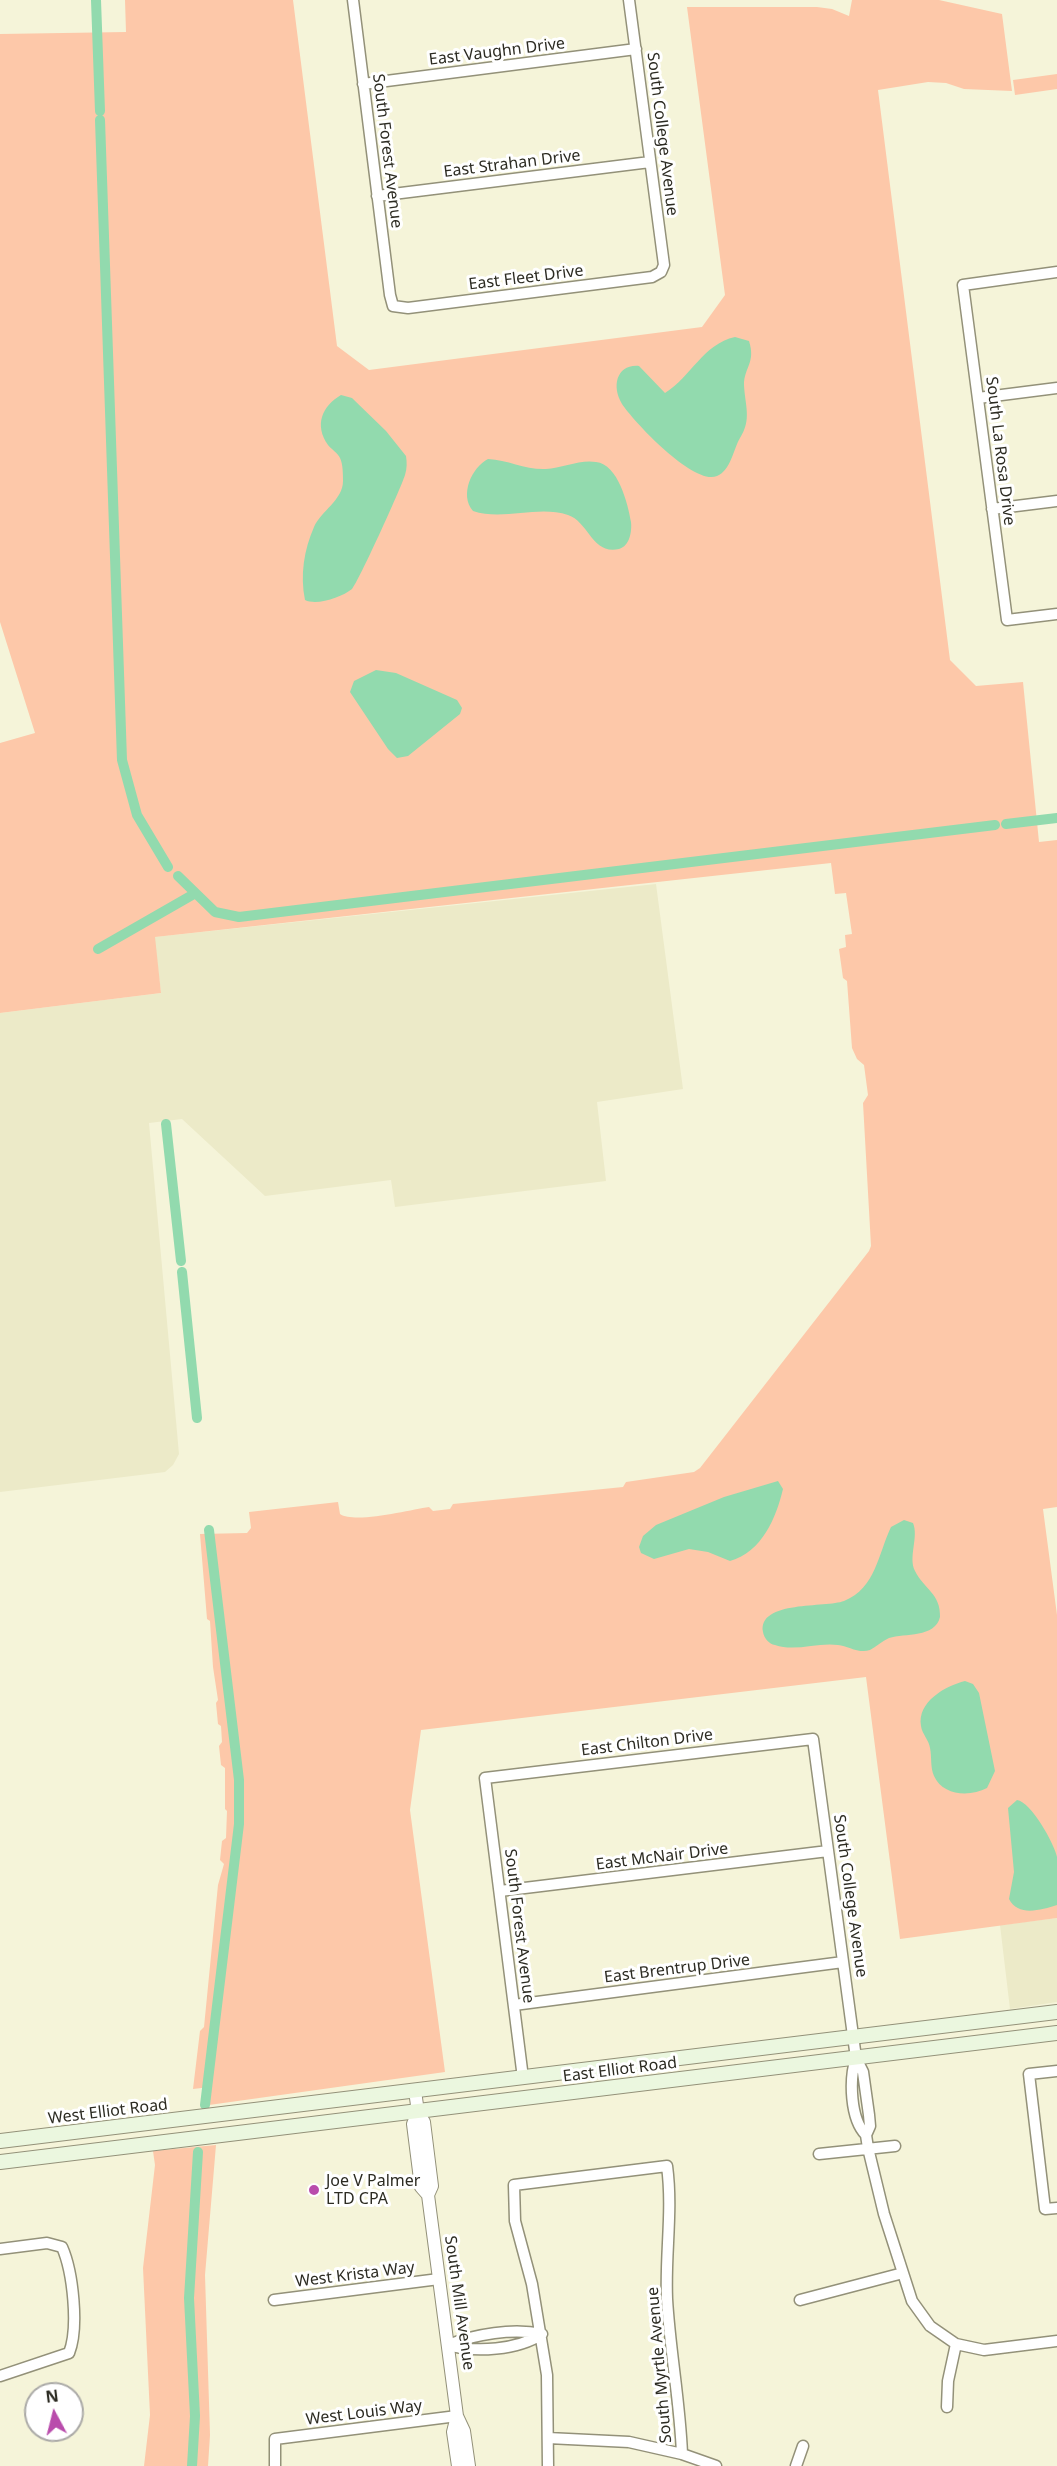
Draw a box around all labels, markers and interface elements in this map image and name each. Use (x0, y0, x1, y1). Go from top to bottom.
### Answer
street label: East Vaughn Drive (428, 34, 566, 70)
street label: South College Avenue (642, 51, 682, 217)
street label: South Forest Avenue (368, 73, 406, 229)
street label: East Strahan Drive (442, 146, 582, 182)
street label: East Fleet Drive (468, 261, 584, 295)
street label: South La Rosa Drive (981, 376, 1019, 526)
street label: East Chilton Drive (580, 1725, 714, 1761)
street label: South College Avenue (829, 1813, 871, 1979)
street label: East McNair Drive (595, 1839, 729, 1875)
street label: South Forest Avenue (500, 1848, 538, 2004)
street label: East Brentrup Drive (603, 1951, 751, 1987)
street label: East Elliot Road (562, 2053, 678, 2087)
street label: West Elliot Road (47, 2095, 169, 2129)
place label: Joe V Palmer LTD CPA (326, 2171, 420, 2209)
marker: Joe V Palmer LTD CPA (307, 2183, 321, 2197)
street label: South Mill Avenue (440, 2235, 478, 2371)
street label: West Krista Way (294, 2258, 416, 2292)
street label: South Myrtle Avenue (644, 2286, 676, 2444)
north arrow (24, 2382, 84, 2442)
text: N (44, 2384, 60, 2408)
street label: West Louis Way (305, 2396, 423, 2430)

